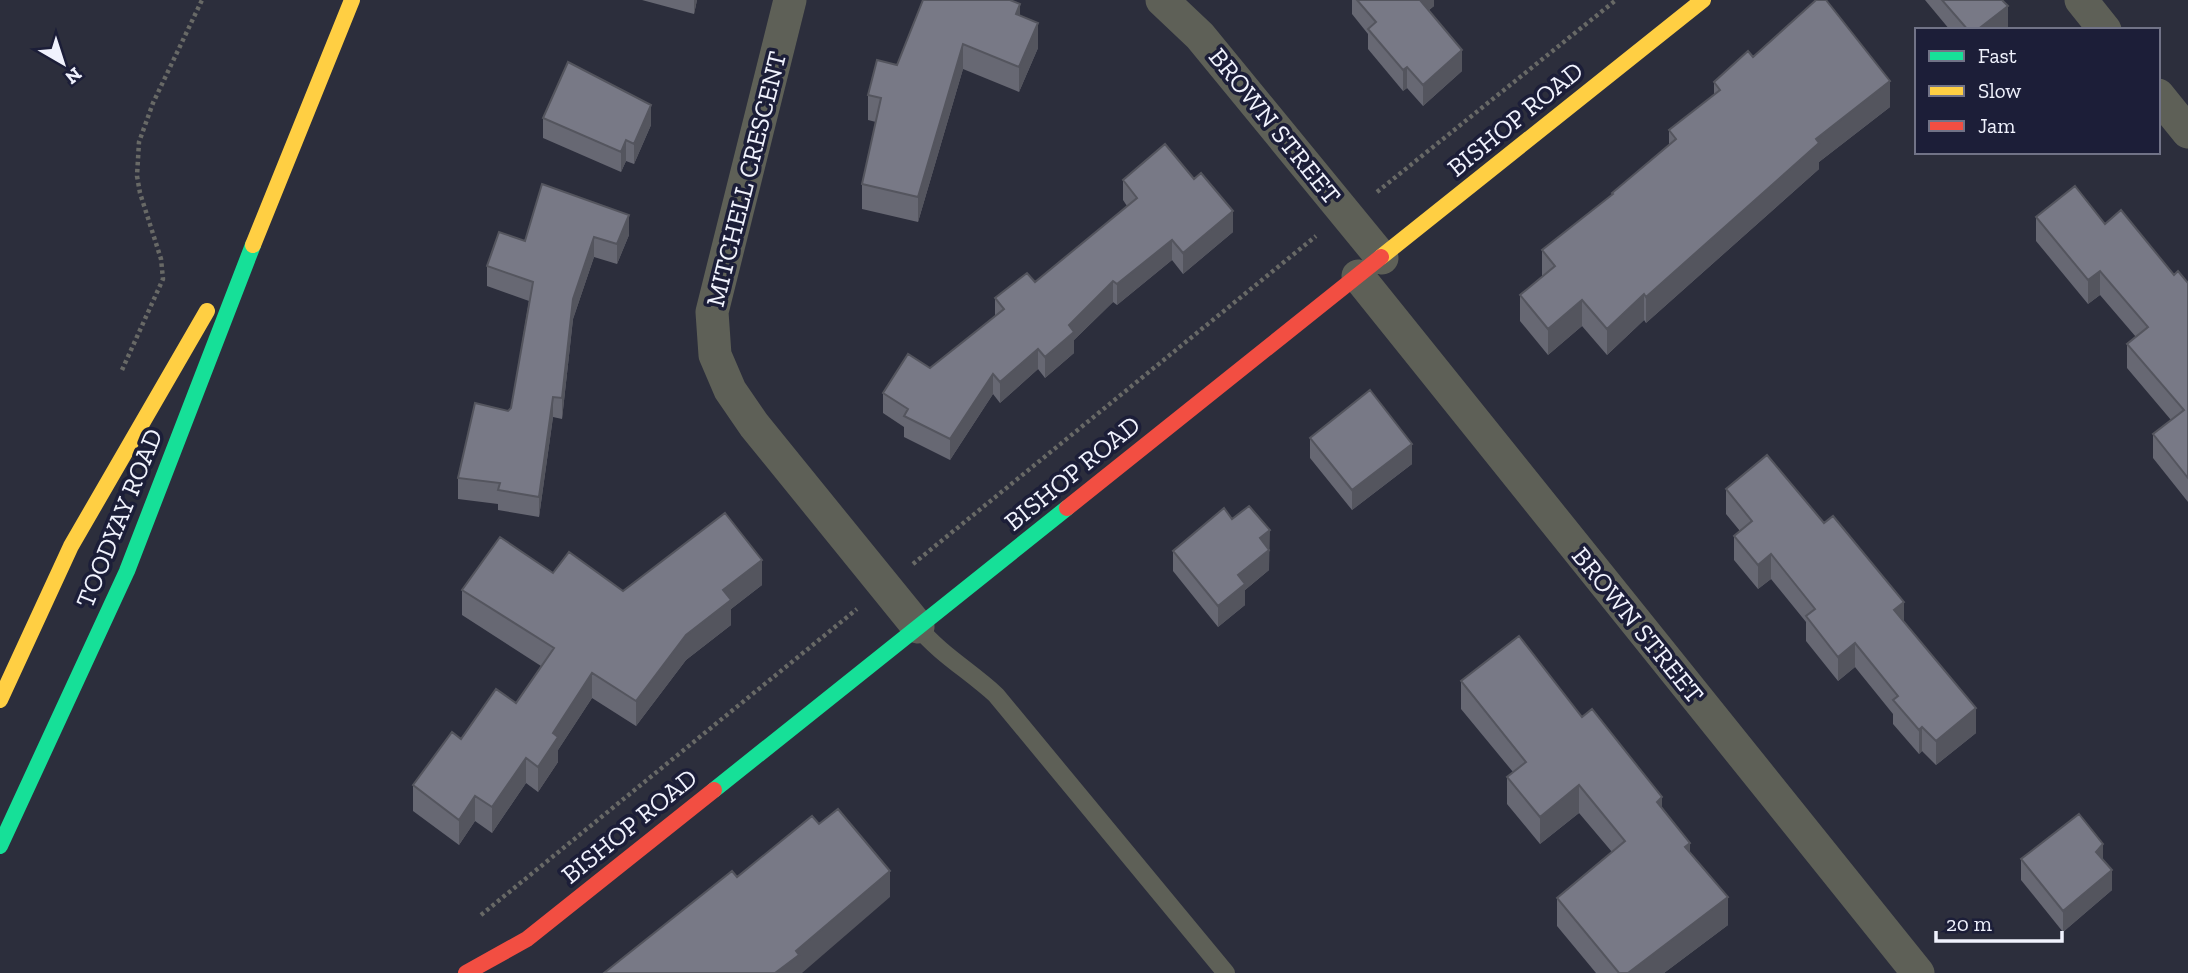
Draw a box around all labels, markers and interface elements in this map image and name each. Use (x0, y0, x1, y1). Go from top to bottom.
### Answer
north arrow (28, 28, 98, 98)
legend (1915, 28, 2160, 154)
street label: BROWN STREET (1202, 41, 1348, 211)
text: Fast (1978, 43, 2017, 68)
street label: MITCHELL CRESCENT (699, 48, 793, 310)
street label: BISHOP ROAD (1441, 55, 1589, 183)
text: N (61, 62, 86, 89)
text: Slow (1978, 78, 2021, 103)
text: Jam (1978, 113, 2015, 138)
street label: BISHOP ROAD (998, 409, 1146, 537)
street label: TOODYAY ROAD (69, 424, 169, 612)
street label: BROWN STREET (1565, 540, 1711, 710)
street label: BISHOP ROAD (555, 762, 703, 890)
scale bar (1936, 900, 2062, 944)
text: 20 m (1946, 911, 1992, 936)

